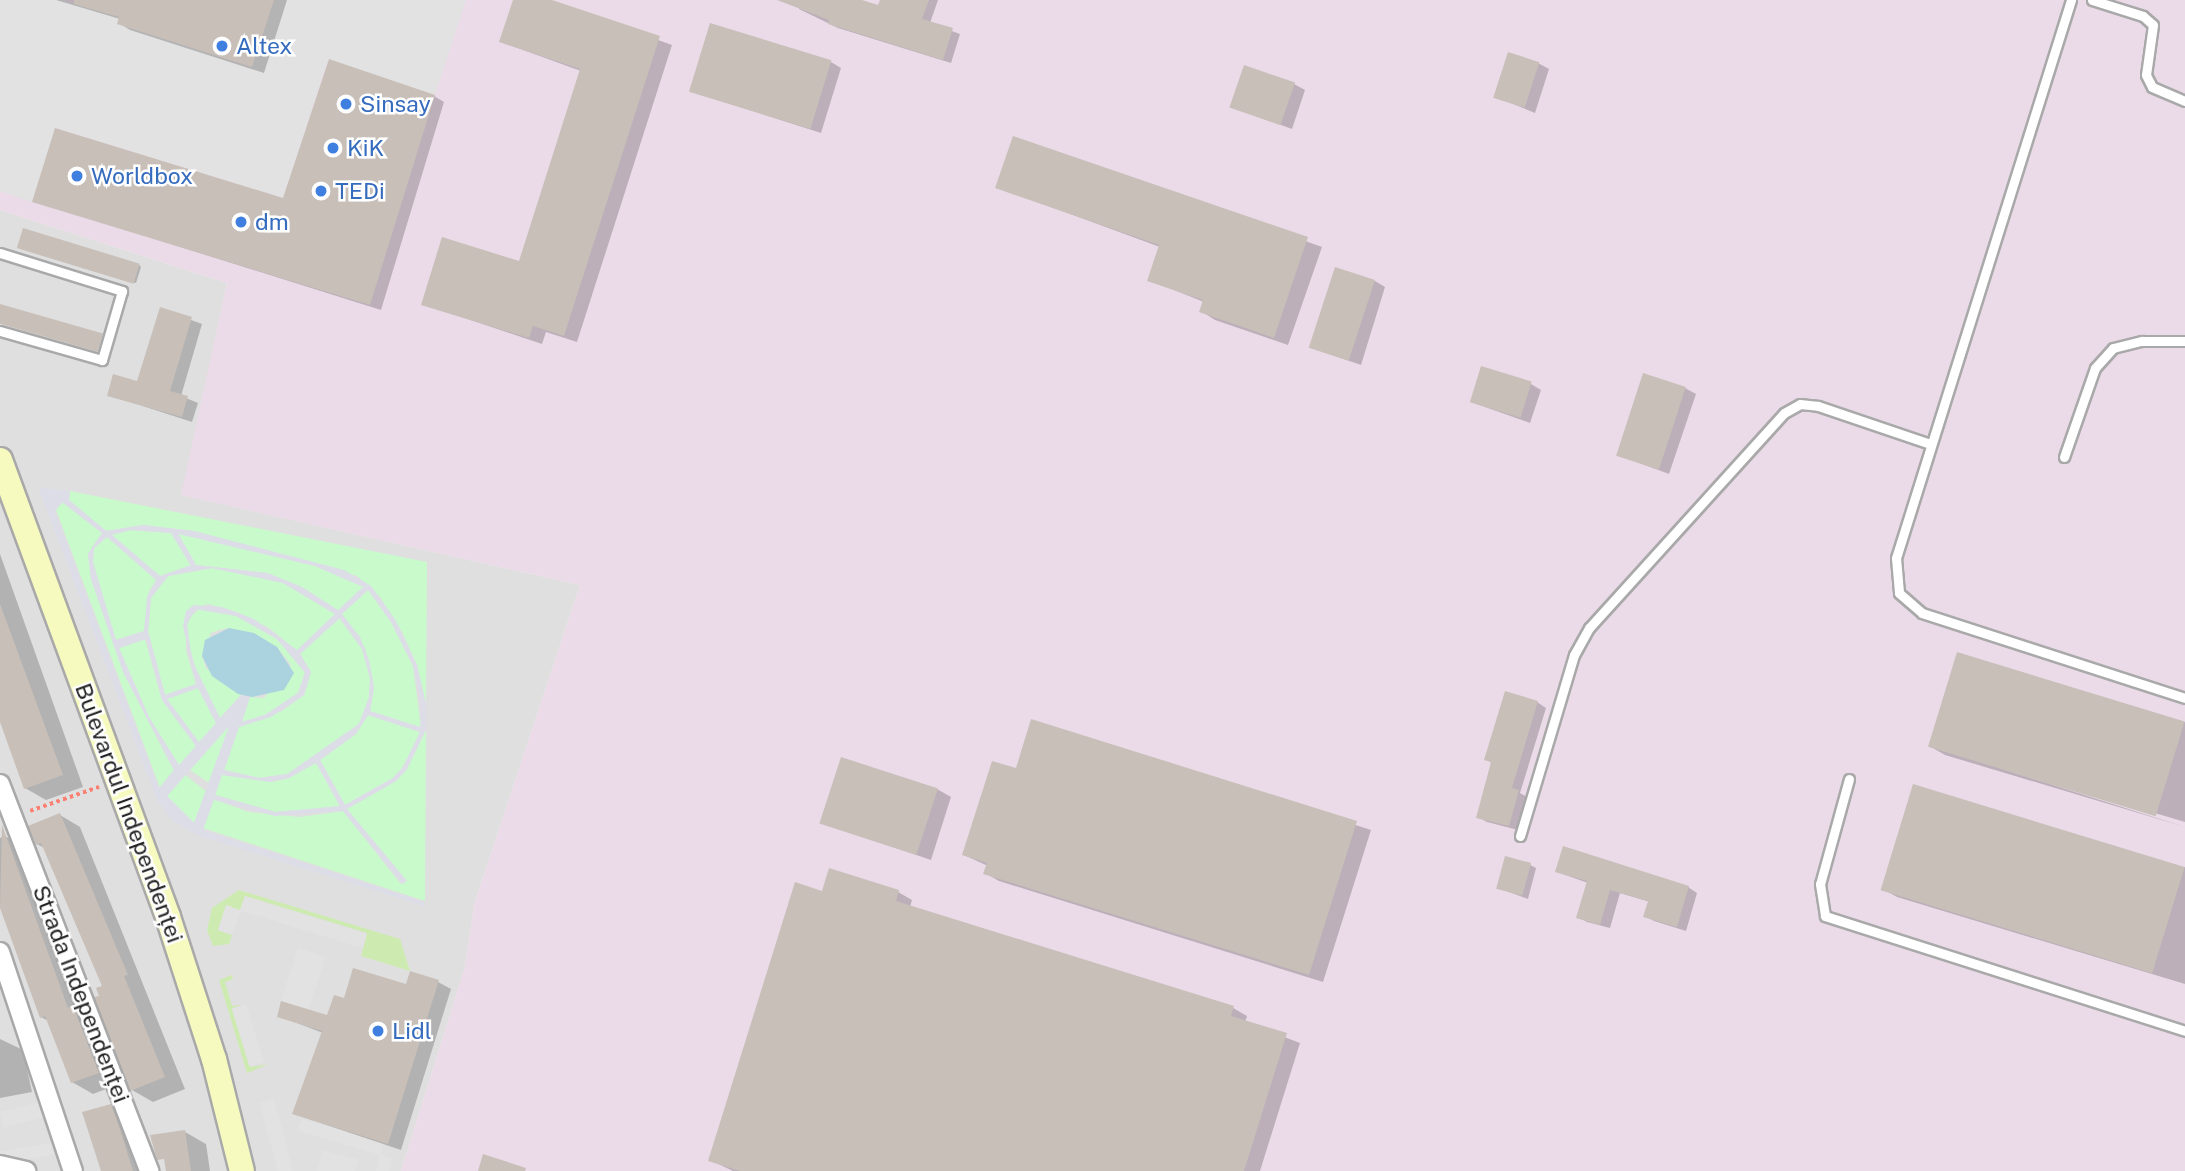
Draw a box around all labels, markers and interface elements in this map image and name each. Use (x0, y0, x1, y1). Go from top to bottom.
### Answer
place label: Altex (236, 32, 292, 60)
marker: Altex (214, 38, 230, 54)
place label: Sinsay (360, 90, 431, 118)
marker: Sinsay (338, 96, 354, 112)
place label: KiK (347, 134, 384, 162)
marker: KiK (325, 140, 341, 156)
place label: Worldbox (91, 162, 193, 190)
marker: Worldbox (69, 168, 85, 184)
place label: TEDi (335, 177, 385, 205)
marker: TEDi (313, 183, 329, 199)
place label: dm (255, 208, 289, 236)
marker: dm (233, 214, 249, 230)
street label: Bulevardul Independenței (69, 679, 189, 947)
street label: Strada Independenței (27, 881, 135, 1107)
place label: Lidl (392, 1017, 432, 1045)
marker: Lidl (370, 1023, 386, 1039)

